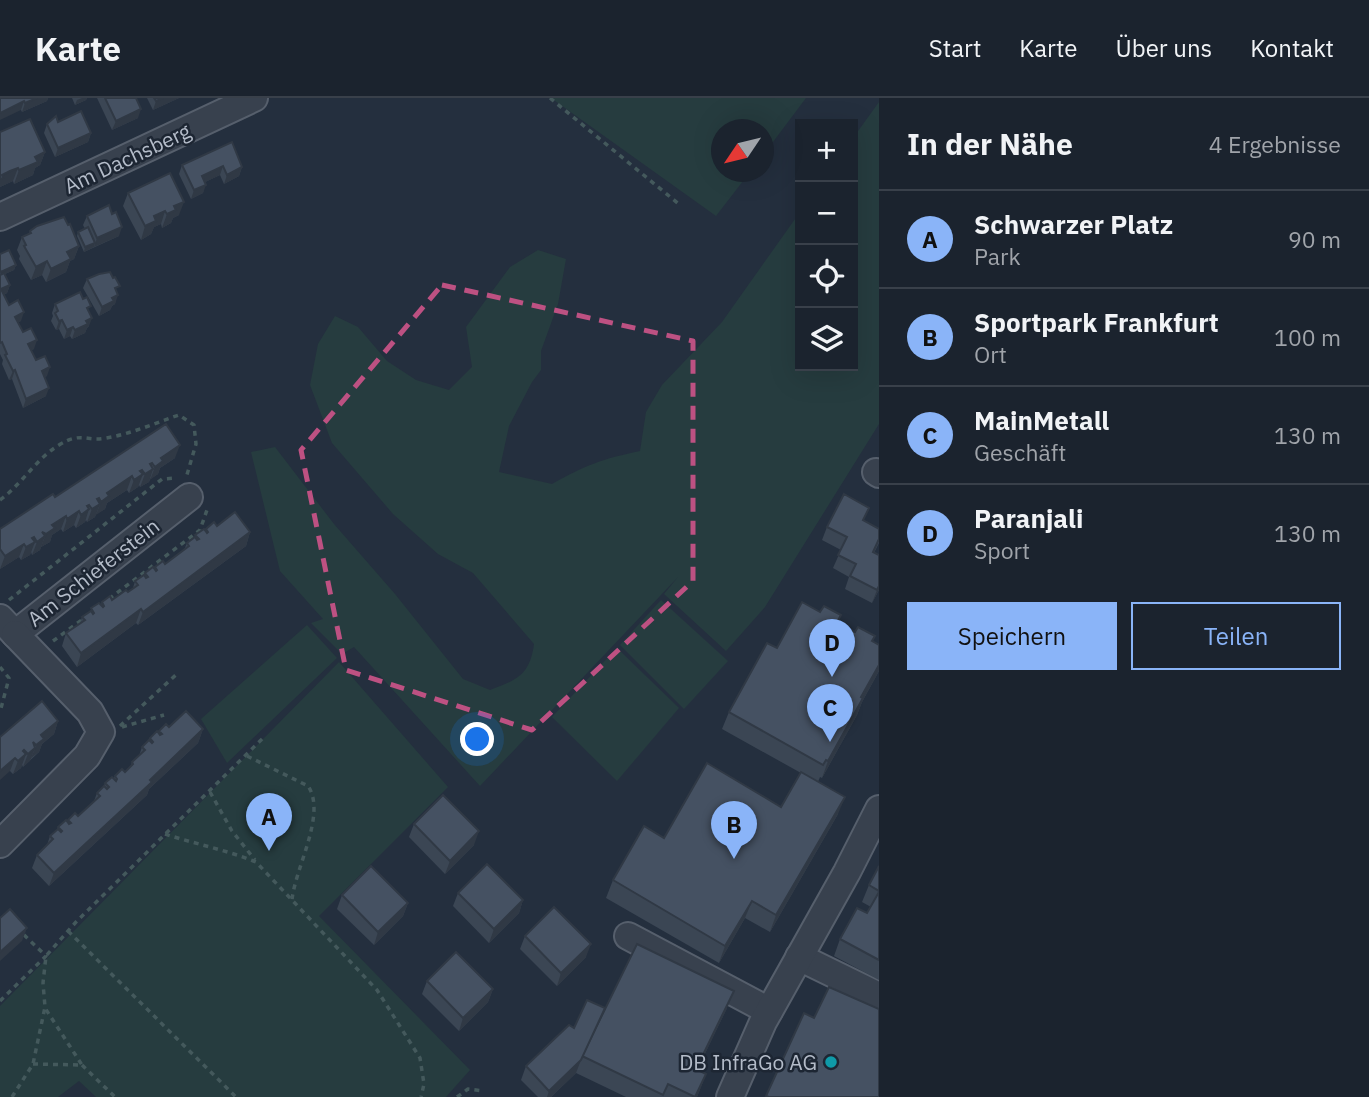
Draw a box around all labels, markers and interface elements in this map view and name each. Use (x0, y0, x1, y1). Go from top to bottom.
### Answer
text: Karte (35, 27, 121, 70)
text: Start (929, 32, 981, 64)
text: Karte (1019, 32, 1077, 64)
text: Über uns (1115, 32, 1212, 64)
text: Kontakt (1250, 32, 1334, 64)
street label: Am Dachsberg (59, 116, 195, 200)
north arrow (711, 119, 774, 182)
map controls (795, 119, 858, 371)
button: + (795, 119, 858, 182)
text: In der Nähe (907, 124, 1073, 163)
text: 4 Ergebnisse (1209, 129, 1341, 159)
button: − (795, 182, 858, 245)
text: Schwarzer Platz (974, 207, 1173, 241)
text: A (922, 224, 938, 254)
text: 90 m (1288, 224, 1341, 254)
text: Park (974, 241, 1021, 271)
button: locate (795, 245, 858, 308)
text: Sportpark Frankfurt (974, 305, 1219, 339)
button: layers (795, 308, 858, 371)
text: B (922, 322, 938, 352)
text: 100 m (1274, 322, 1341, 352)
text: Ort (974, 339, 1007, 369)
text: MainMetall (974, 403, 1109, 437)
text: C (923, 420, 937, 450)
text: 130 m (1274, 420, 1341, 450)
text: Geschäft (974, 437, 1066, 467)
text: Paranjali (974, 501, 1083, 535)
street label: Am Schieferstein (21, 512, 165, 632)
text: D (922, 518, 938, 548)
text: 130 m (1274, 518, 1341, 548)
text: Sport (974, 535, 1030, 565)
button: Speichern (907, 602, 1117, 670)
button: Teilen (1131, 602, 1341, 670)
pin: D (809, 619, 855, 677)
pin: C (807, 684, 853, 742)
your location (460, 722, 494, 756)
pin: A (246, 793, 292, 851)
pin: B (711, 801, 757, 859)
place label: DB InfraGo AG (679, 1048, 817, 1076)
marker: DB InfraGo AG (823, 1054, 839, 1070)

